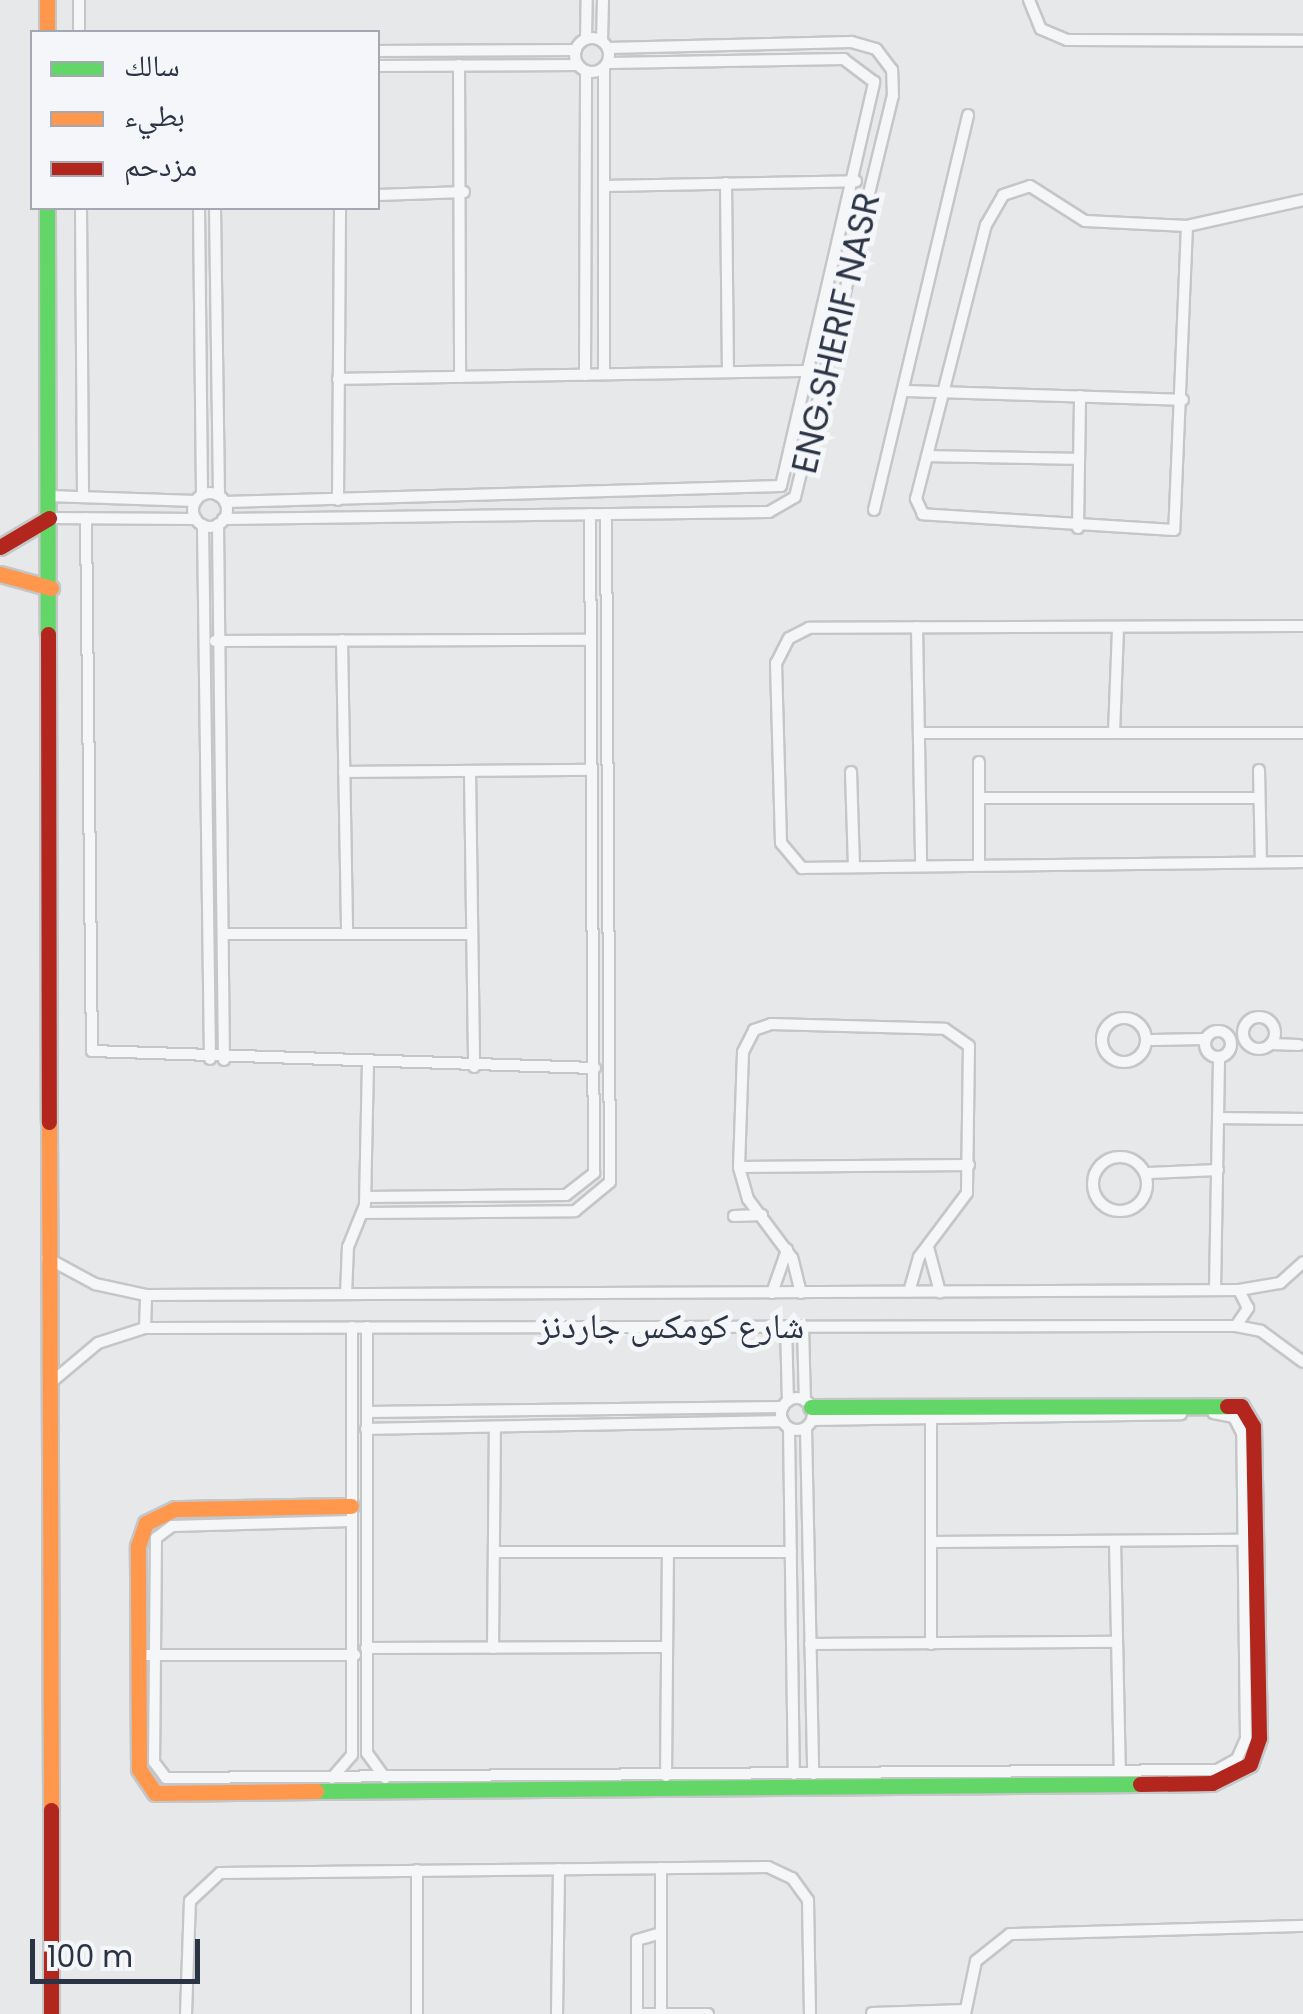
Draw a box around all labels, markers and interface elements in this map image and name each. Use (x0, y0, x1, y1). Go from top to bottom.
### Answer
legend (30, 30, 380, 210)
text: سالك (124, 44, 180, 87)
text: بطيء (124, 94, 185, 137)
text: مزدحم (124, 144, 197, 187)
street label: ENG.SHERIF NASR (783, 189, 889, 477)
street label: شارع كومكس جاردنز (538, 1305, 804, 1347)
scale bar (35, 1919, 205, 1981)
text: 100 m (47, 1935, 133, 1978)

